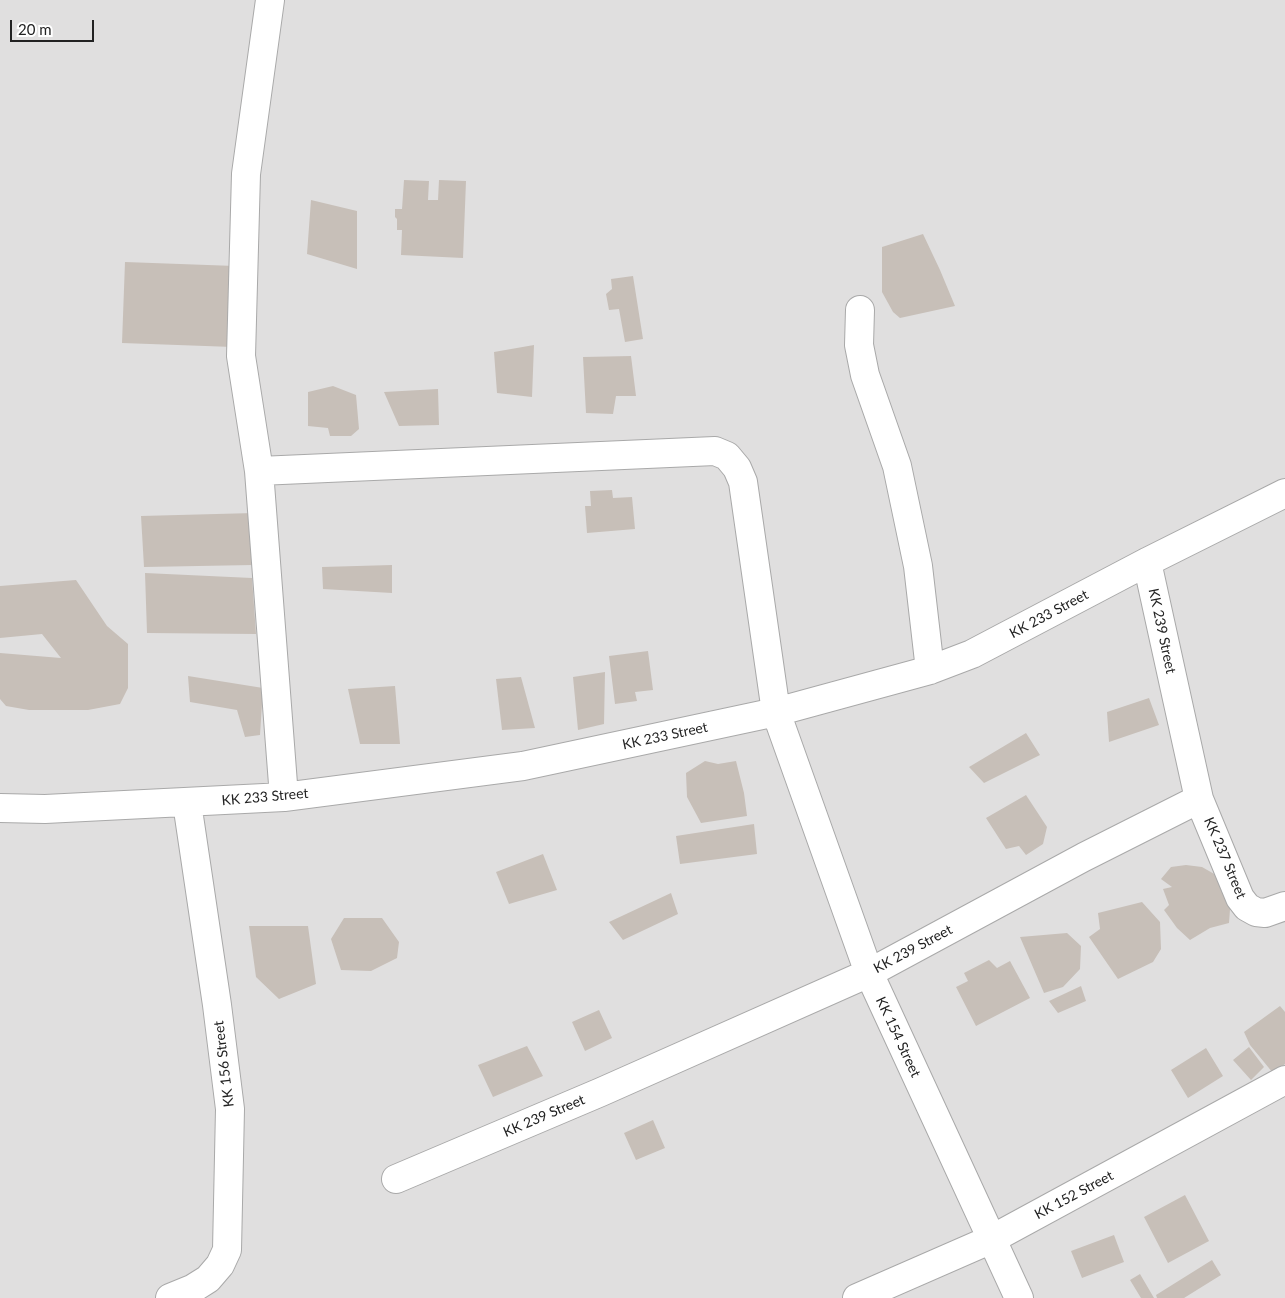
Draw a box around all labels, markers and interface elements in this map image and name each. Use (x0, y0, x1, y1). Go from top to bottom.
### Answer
scale bar (12, 10, 96, 42)
text: 20 m (18, 20, 52, 38)
street label: KK 233 Street (1007, 586, 1091, 642)
street label: KK 239 Street (1145, 587, 1179, 675)
street label: KK 233 Street (621, 719, 709, 753)
street label: KK 233 Street (221, 785, 309, 809)
street label: KK 237 Street (1200, 815, 1250, 901)
street label: KK 239 Street (871, 921, 955, 977)
street label: KK 154 Street (872, 994, 924, 1080)
street label: KK 156 Street (210, 1020, 238, 1108)
street label: KK 239 Street (501, 1091, 587, 1141)
street label: KK 152 Street (1032, 1167, 1116, 1223)

